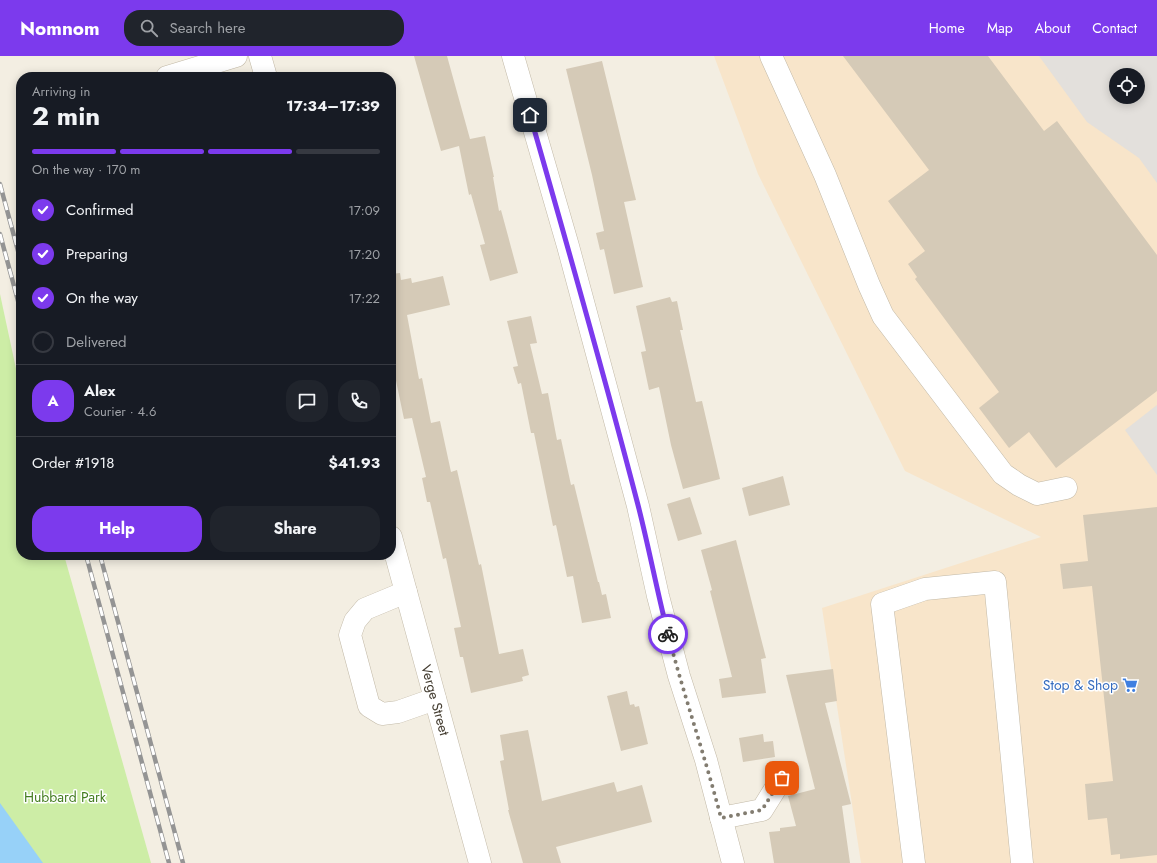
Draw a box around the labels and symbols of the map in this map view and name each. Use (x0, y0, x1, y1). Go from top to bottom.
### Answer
pin (513, 98, 547, 132)
courier (648, 614, 688, 654)
street label: Verge Street (416, 662, 455, 738)
place label: Stop & Shop (1043, 675, 1118, 695)
supermarket icon: Stop & Shop (1121, 676, 1139, 694)
pin (765, 761, 799, 795)
park label: Hubbard Park (24, 787, 107, 807)

